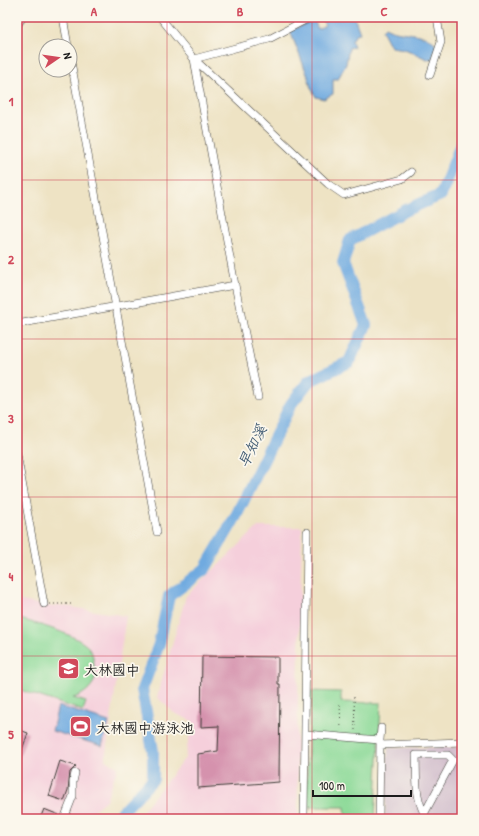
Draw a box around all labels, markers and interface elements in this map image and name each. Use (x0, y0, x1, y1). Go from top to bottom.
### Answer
text: A (91, 2, 98, 20)
text: B (237, 2, 244, 20)
text: C (380, 2, 388, 20)
north arrow (38, 38, 78, 78)
text: N (60, 51, 75, 60)
text: 1 (9, 92, 14, 110)
text: 2 (8, 250, 15, 268)
text: 3 (8, 409, 14, 427)
water label: 早知溪 (233, 420, 272, 471)
text: 4 (9, 567, 14, 585)
school or university icon: 大林國中 (55, 656, 81, 682)
place label: 大林國中 (84, 660, 140, 679)
sports icon: 大林國中游泳池 (68, 714, 94, 740)
place label: 大林國中游泳池 (96, 718, 194, 737)
text: 5 (8, 725, 14, 743)
scale bar (313, 772, 411, 798)
text: 100 m (319, 777, 345, 794)

